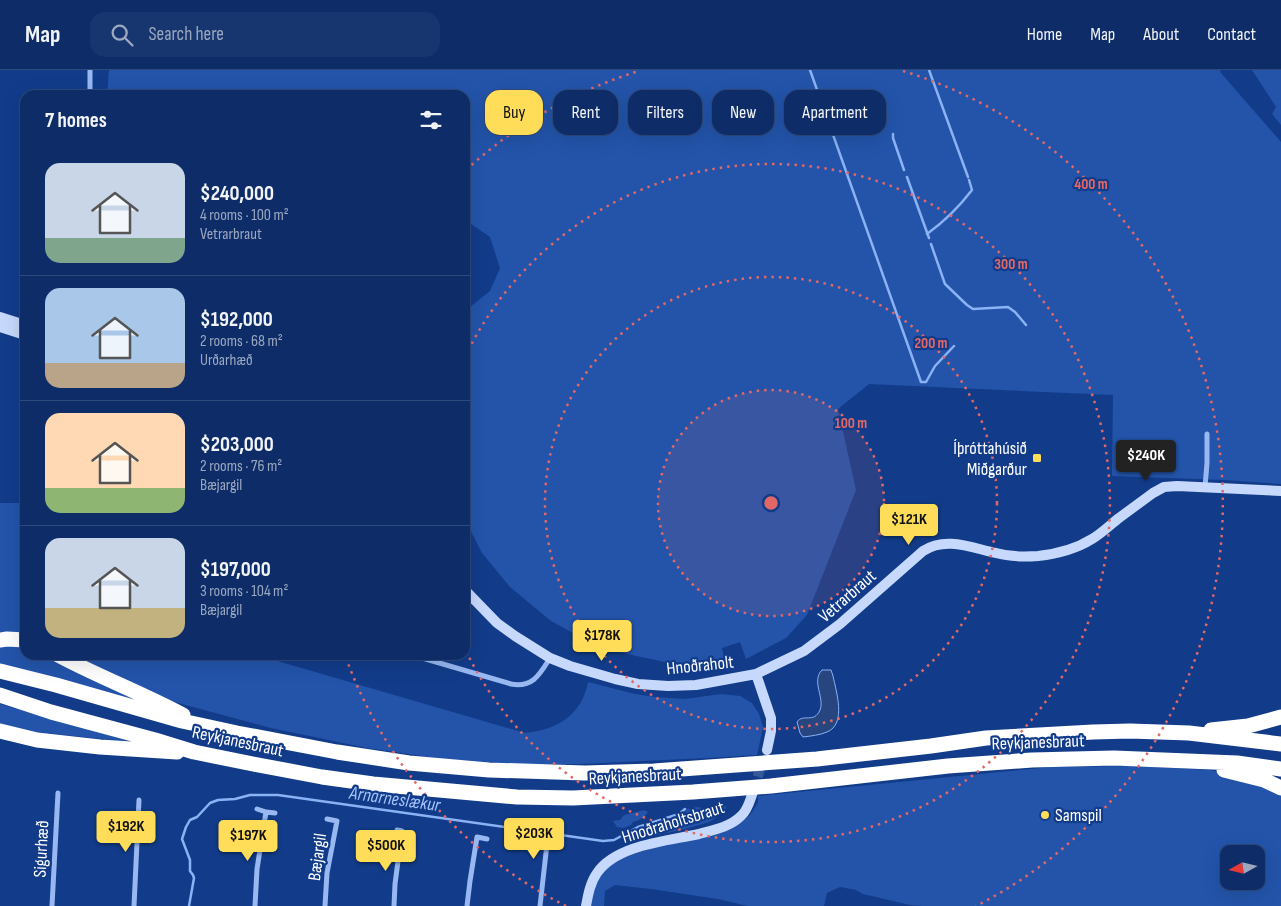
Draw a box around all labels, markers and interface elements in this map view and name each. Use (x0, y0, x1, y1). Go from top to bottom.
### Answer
search box (90, 12, 440, 57)
text: Map (25, 20, 60, 49)
icon: search (108, 21, 136, 49)
text: Search here (148, 23, 224, 46)
text: Home (1027, 24, 1062, 45)
text: Map (1090, 24, 1115, 45)
text: About (1143, 24, 1179, 45)
text: Contact (1207, 24, 1256, 45)
chip: Buy (485, 90, 543, 135)
chip: Rent (553, 90, 618, 135)
chip: Filters (628, 90, 702, 135)
chip: New (712, 90, 774, 135)
chip: Apartment (784, 90, 886, 135)
icon: filters (417, 106, 445, 134)
text: 7 homes (45, 108, 107, 133)
text: 400 m (1074, 175, 1108, 194)
text: $240,000 (200, 181, 274, 206)
icon: home (85, 183, 145, 243)
text: 4 rooms · 100 m² (200, 206, 289, 225)
text: Vetrarbraut (200, 225, 262, 244)
text: 300 m (994, 255, 1028, 274)
text: $192,000 (200, 307, 273, 332)
icon: home (85, 308, 145, 368)
text: 2 rooms · 68 m² (200, 332, 283, 351)
text: 200 m (914, 334, 948, 353)
text: Urðarhæð (200, 351, 253, 370)
text: 100 m (835, 414, 867, 433)
text: $203,000 (200, 432, 274, 457)
icon: home (85, 433, 145, 493)
place label: Íþróttahúsið Miðgarður (953, 438, 1027, 480)
pin: $240K (1111, 440, 1181, 482)
text: $240K (1127, 446, 1165, 465)
marker: Íþróttahúsið Miðgarður (1031, 452, 1043, 464)
text: 2 rooms · 76 m² (200, 457, 282, 476)
text: Bæjargil (200, 476, 242, 495)
centre of rings (762, 494, 780, 512)
pin: $121K (874, 504, 944, 546)
text: $121K (891, 510, 927, 529)
text: $197,000 (200, 557, 271, 582)
icon: home (85, 558, 145, 618)
street label: Vetrarbraut (814, 565, 881, 627)
text: 3 rooms · 104 m² (200, 582, 288, 601)
text: Bæjargil (200, 601, 242, 620)
pin: $178K (567, 620, 637, 662)
text: $178K (584, 626, 620, 645)
street label: Hnoðraholt (665, 651, 735, 679)
street label: Reykjanesbraut (190, 722, 286, 762)
street label: Reykjanesbraut (991, 730, 1085, 755)
street label: Reykjanesbraut (588, 764, 682, 789)
water label: Arnarneslækur (347, 782, 442, 817)
street label: Hnoðraholtsbraut (619, 797, 727, 848)
place label: Samspil (1055, 805, 1102, 826)
marker: Samspil (1039, 809, 1051, 821)
pin: $192K (91, 810, 161, 853)
text: $192K (108, 817, 144, 836)
pin: $203K (499, 818, 569, 860)
street label: Sigurhæð (30, 820, 53, 878)
pin: $197K (213, 820, 283, 862)
text: $203K (515, 824, 553, 843)
text: $197K (229, 826, 267, 845)
pin: $500K (351, 830, 421, 872)
street label: Bæjargil (304, 832, 331, 882)
text: $500K (367, 836, 405, 855)
north arrow (1220, 845, 1265, 890)
map controls (1220, 845, 1265, 890)

